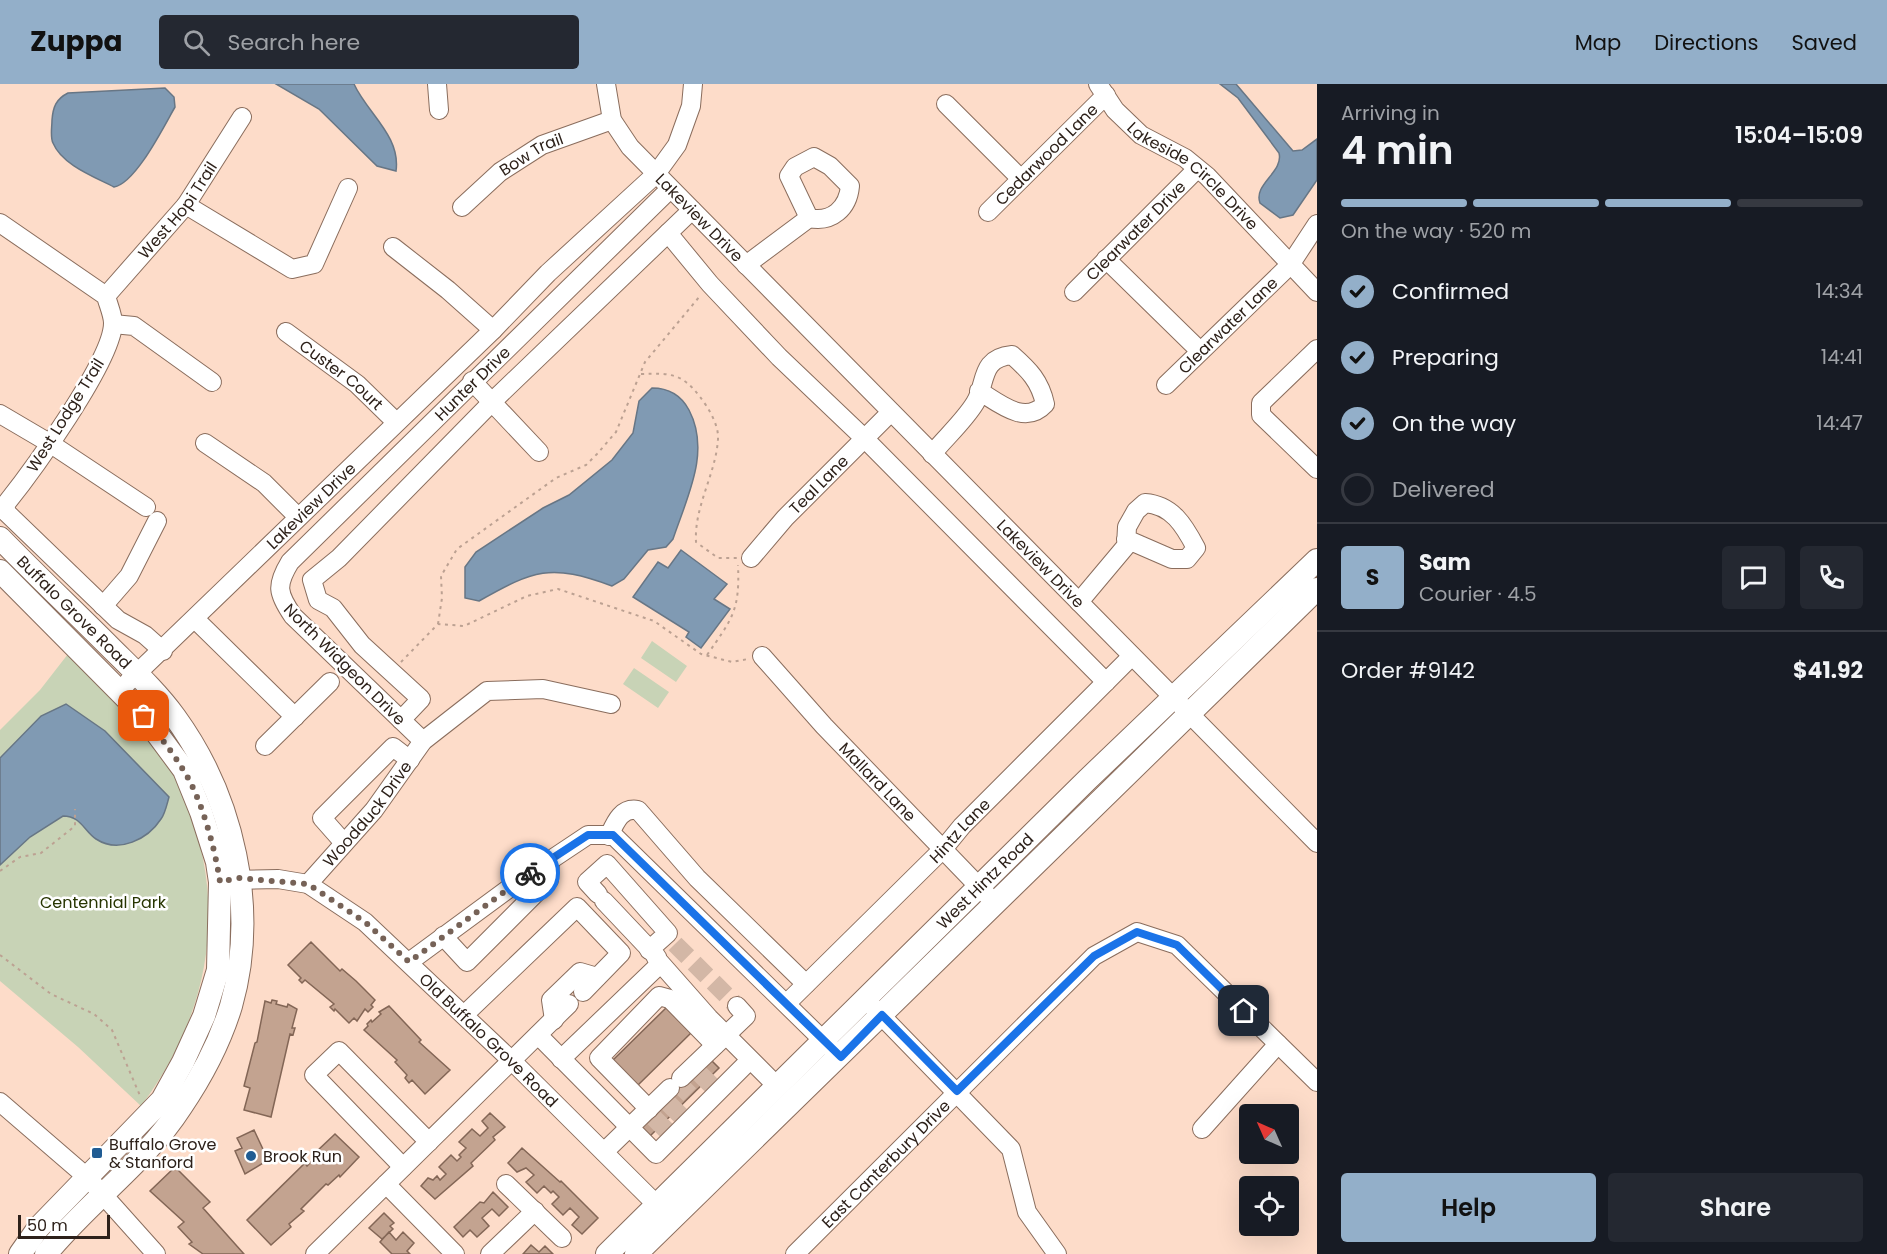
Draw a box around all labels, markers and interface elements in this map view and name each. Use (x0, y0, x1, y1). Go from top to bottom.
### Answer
search box (159, 15, 579, 69)
text: Zuppa (30, 22, 123, 61)
icon: search (180, 26, 213, 59)
text: Search here (228, 27, 360, 58)
text: Map (1575, 28, 1621, 57)
text: Directions (1654, 28, 1758, 57)
text: Saved (1791, 28, 1857, 57)
street label: Cedarwood Lane (990, 98, 1103, 211)
text: Arriving in (1341, 99, 1440, 127)
street label: Lakeside Circle Drive (1122, 117, 1264, 236)
text: 15:04–15:09 (1735, 120, 1863, 151)
text: 4 min (1341, 123, 1454, 178)
street label: Bow Trail (495, 127, 567, 182)
street label: West Hopi Trail (133, 157, 223, 264)
street label: Lakeview Drive (650, 168, 748, 267)
street label: Clearwater Drive (1081, 176, 1191, 286)
text: On the way · 520 m (1341, 217, 1531, 245)
street label: Clearwater Lane (1173, 272, 1283, 379)
icon: check (1341, 275, 1374, 308)
text: Confirmed (1392, 276, 1509, 307)
text: 14:34 (1815, 277, 1863, 305)
street label: Custer Court (294, 334, 388, 416)
street label: Hunter Drive (430, 341, 516, 426)
icon: check (1341, 341, 1374, 374)
text: Preparing (1392, 342, 1499, 373)
text: 14:41 (1821, 343, 1863, 371)
street label: West Lodge Trail (21, 354, 110, 477)
icon: check (1341, 407, 1374, 440)
text: On the way (1392, 408, 1516, 439)
text: 14:47 (1816, 409, 1863, 437)
street label: Teal Lane (784, 450, 854, 520)
street label: Lakeview Drive (261, 457, 361, 555)
text: Delivered (1392, 474, 1495, 505)
street label: Lakeview Drive (992, 514, 1090, 613)
button: chat (1722, 546, 1785, 609)
button: phone (1800, 546, 1863, 609)
text: Sam (1419, 547, 1471, 578)
street label: Buffalo Grove Road (11, 550, 137, 674)
text: S (1366, 562, 1379, 593)
text: Courier · 4.5 (1419, 580, 1537, 608)
street label: North Widgeon Drive (279, 598, 411, 730)
text: Order #9142 (1341, 655, 1475, 686)
text: $41.92 (1793, 655, 1863, 686)
pin (118, 690, 169, 741)
icon: bag (127, 699, 160, 732)
street label: Mallard Lane (834, 737, 921, 827)
street label: Woodduck Drive (318, 756, 417, 872)
street label: Hintz Lane (924, 793, 995, 868)
street label: West Hintz Road (931, 828, 1039, 935)
courier (500, 843, 560, 903)
icon: bike (514, 857, 547, 890)
park label: Centennial Park (40, 891, 167, 914)
street label: Old Buffalo Grove Road (414, 968, 563, 1113)
pin (1218, 985, 1269, 1036)
icon: home (1227, 994, 1260, 1027)
street label: East Canterbury Drive (817, 1095, 956, 1233)
north arrow (1239, 1104, 1299, 1164)
map controls (1239, 1104, 1299, 1236)
place label: Buffalo Grove & Stanford (109, 1133, 216, 1174)
place label: Brook Run (263, 1145, 342, 1168)
marker: Buffalo Grove & Stanford (90, 1146, 104, 1160)
marker: Brook Run (244, 1149, 258, 1163)
button: Help (1341, 1173, 1596, 1242)
button: Share (1608, 1173, 1863, 1242)
button: locate (1239, 1176, 1299, 1236)
scale bar (18, 1212, 110, 1240)
text: 50 m (27, 1214, 68, 1237)

